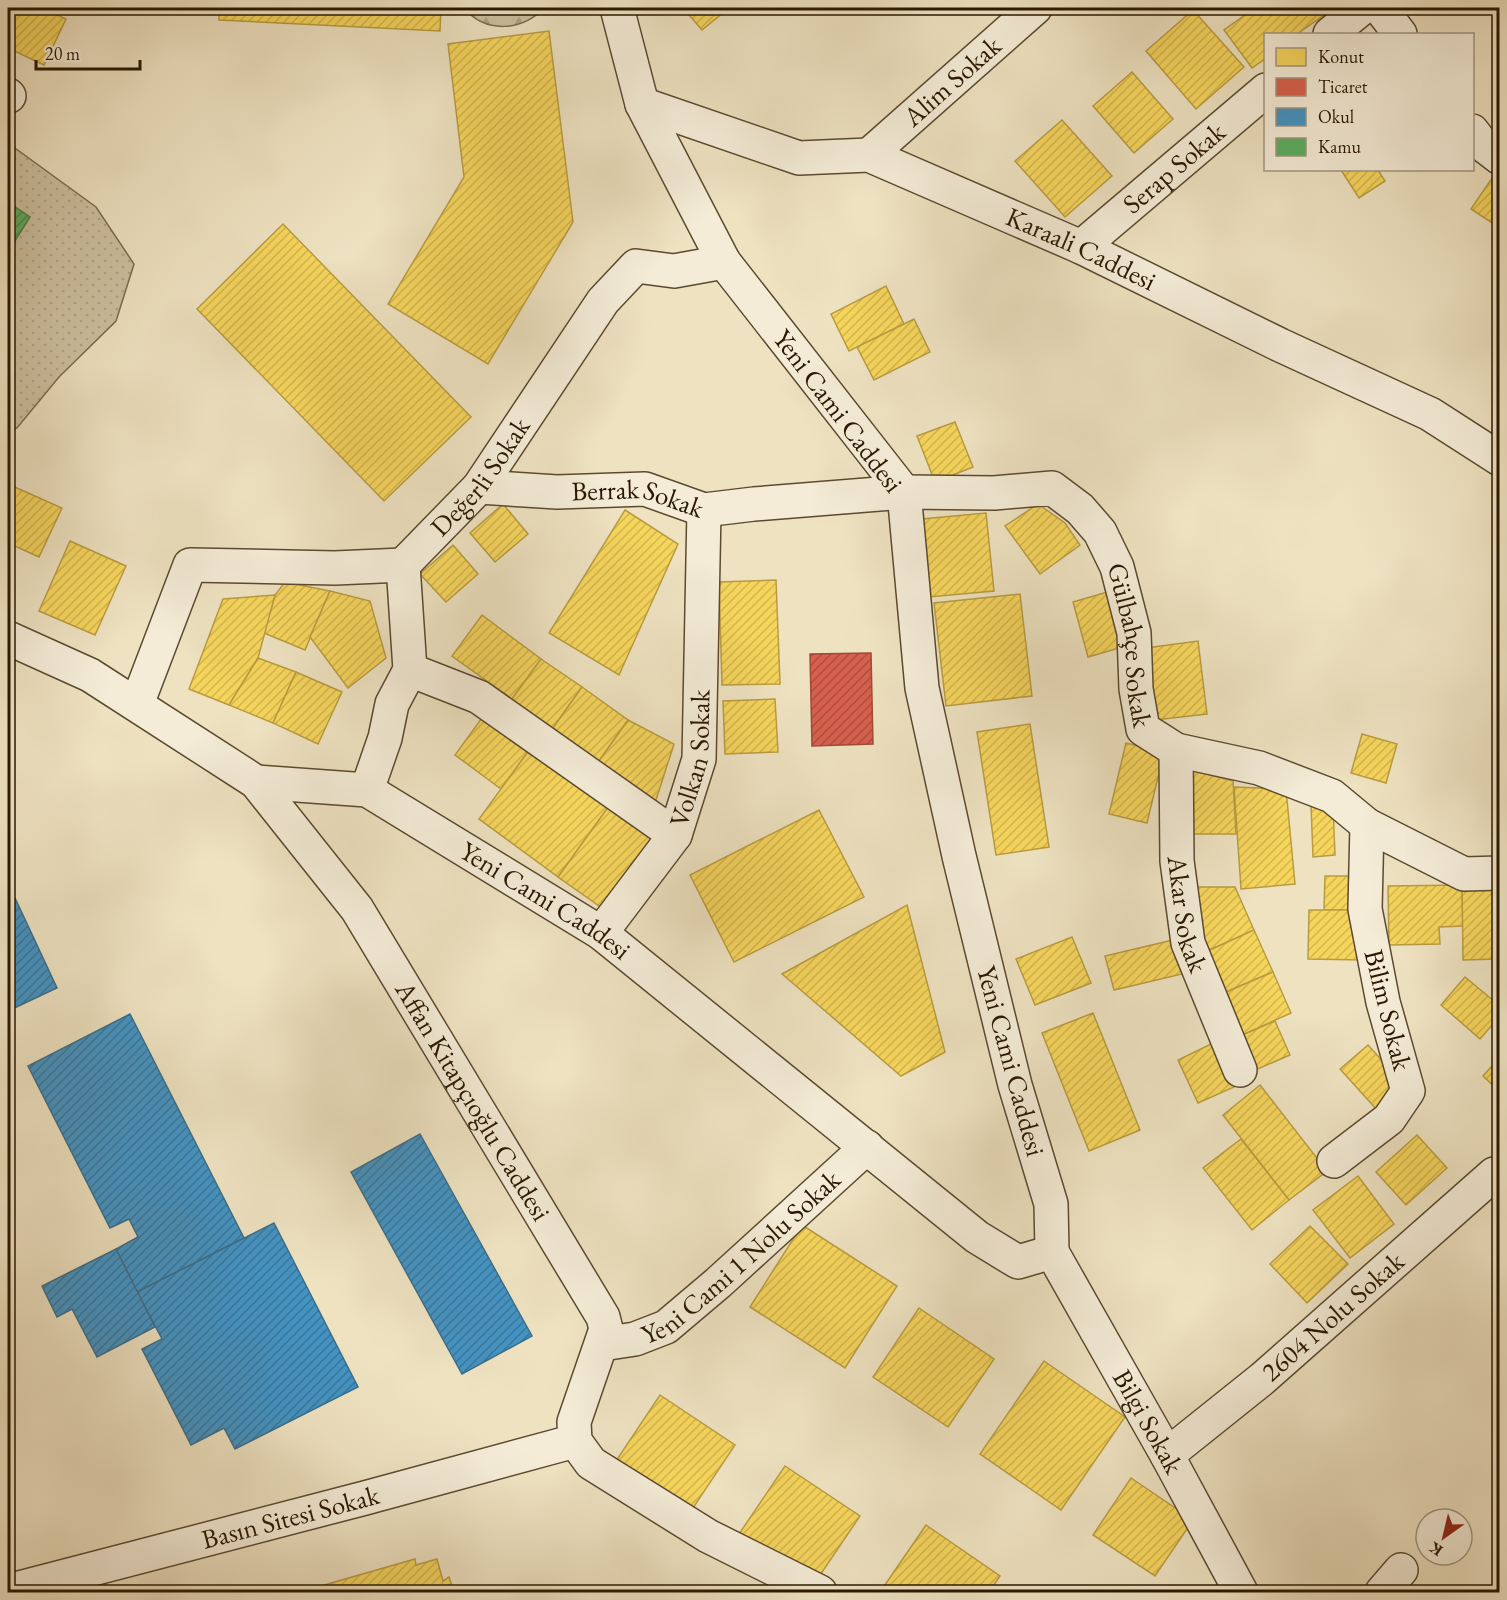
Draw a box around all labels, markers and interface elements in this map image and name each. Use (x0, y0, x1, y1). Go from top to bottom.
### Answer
street label: Alim Sokak (895, 28, 1008, 135)
scale bar (36, 33, 140, 71)
legend (1264, 33, 1474, 171)
text: 20 m (45, 42, 80, 65)
text: Konut (1318, 45, 1364, 68)
text: Ticaret (1318, 75, 1368, 98)
text: Okul (1318, 105, 1354, 128)
street label: Serap Sokak (1115, 114, 1233, 221)
text: Kamu (1318, 135, 1361, 158)
street label: Karaali Caddesi (1001, 199, 1162, 298)
street label: Yeni Cami Caddesi (766, 322, 912, 500)
street label: Değerli Sokak (422, 410, 538, 544)
street label: Berrak Sokak (571, 471, 709, 526)
street label: Gülbahçe Sokak (1100, 559, 1160, 730)
street label: Volkan Sokak (661, 689, 717, 831)
street label: Yeni Cami Caddesi (453, 833, 639, 967)
street label: Akar Sokak (1159, 853, 1216, 978)
street label: Bilim Sokak (1357, 946, 1420, 1074)
street label: Yeni Cami Caddesi (969, 962, 1054, 1160)
street label: Affan Kitapçıoğlu Caddesi (387, 974, 559, 1227)
street label: Yeni Cami 1 Nolu Sokak (636, 1162, 848, 1352)
street label: 2604 Nolu Sokak (1254, 1243, 1411, 1389)
street label: Bilgi Sokak (1105, 1363, 1192, 1480)
street label: Basın Sitesi Sokak (198, 1477, 384, 1557)
north arrow (1414, 1507, 1474, 1567)
text: K (1424, 1536, 1447, 1561)

